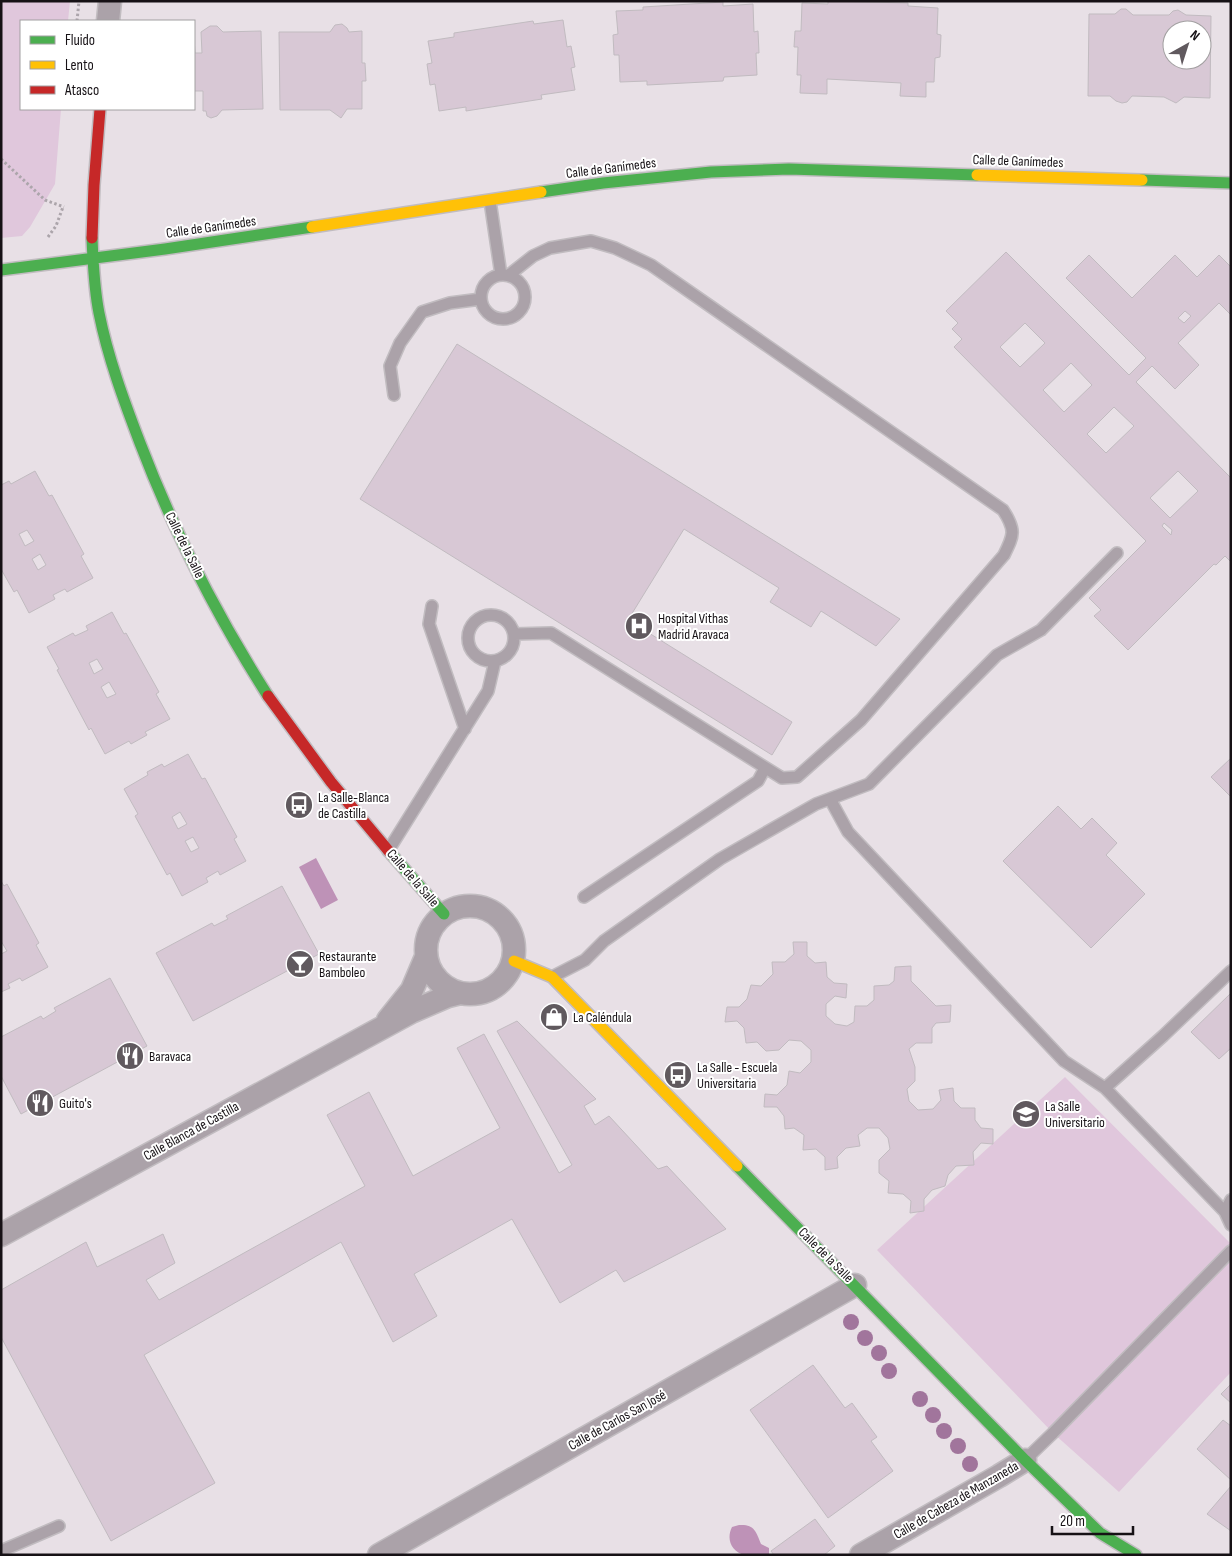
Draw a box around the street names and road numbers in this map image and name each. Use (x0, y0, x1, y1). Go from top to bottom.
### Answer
street label: Calle de Ganímedes (972, 151, 1064, 171)
street label: Calle de Ganímedes (565, 154, 657, 182)
street label: Calle de Ganímedes (165, 212, 257, 242)
street label: Calle de la Salle (162, 509, 208, 581)
street label: Calle de la Salle (383, 846, 443, 910)
street label: Calle Blanca de Castilla (140, 1098, 242, 1164)
street label: Calle de la Salle (795, 1224, 857, 1286)
street label: Calle de Carlos San José (565, 1386, 669, 1454)
street label: Calle de Cabeza de Manzaneda (891, 1457, 1021, 1543)

